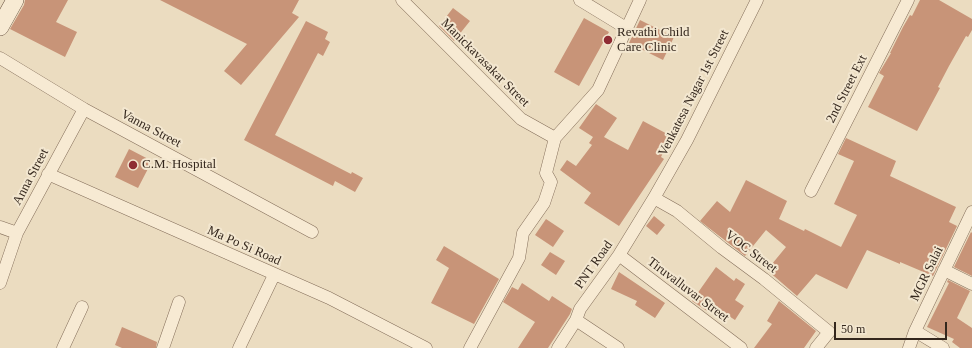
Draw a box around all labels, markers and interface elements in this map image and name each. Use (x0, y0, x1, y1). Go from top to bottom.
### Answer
street label: Manickavasakar Street (437, 15, 533, 111)
place label: Revathi Child Care Clinic (617, 25, 690, 56)
street label: Venkatesa Nagar 1st Street (655, 27, 733, 159)
marker: Revathi Child Care Clinic (602, 34, 614, 46)
street label: 2nd Street Ext (823, 52, 871, 126)
street label: Vanna Street (118, 107, 184, 151)
street label: Anna Street (10, 146, 52, 208)
place label: C.M. Hospital (142, 157, 216, 173)
marker: C.M. Hospital (127, 159, 139, 171)
street label: Ma Po Si Road (205, 223, 283, 269)
street label: VOC Street (722, 227, 780, 277)
street label: PNT Road (572, 238, 616, 292)
street label: MGR Salai (907, 244, 947, 304)
street label: Tiruvalluvar Street (644, 254, 732, 326)
scale bar (836, 314, 949, 340)
text: 50 m (841, 322, 865, 336)

